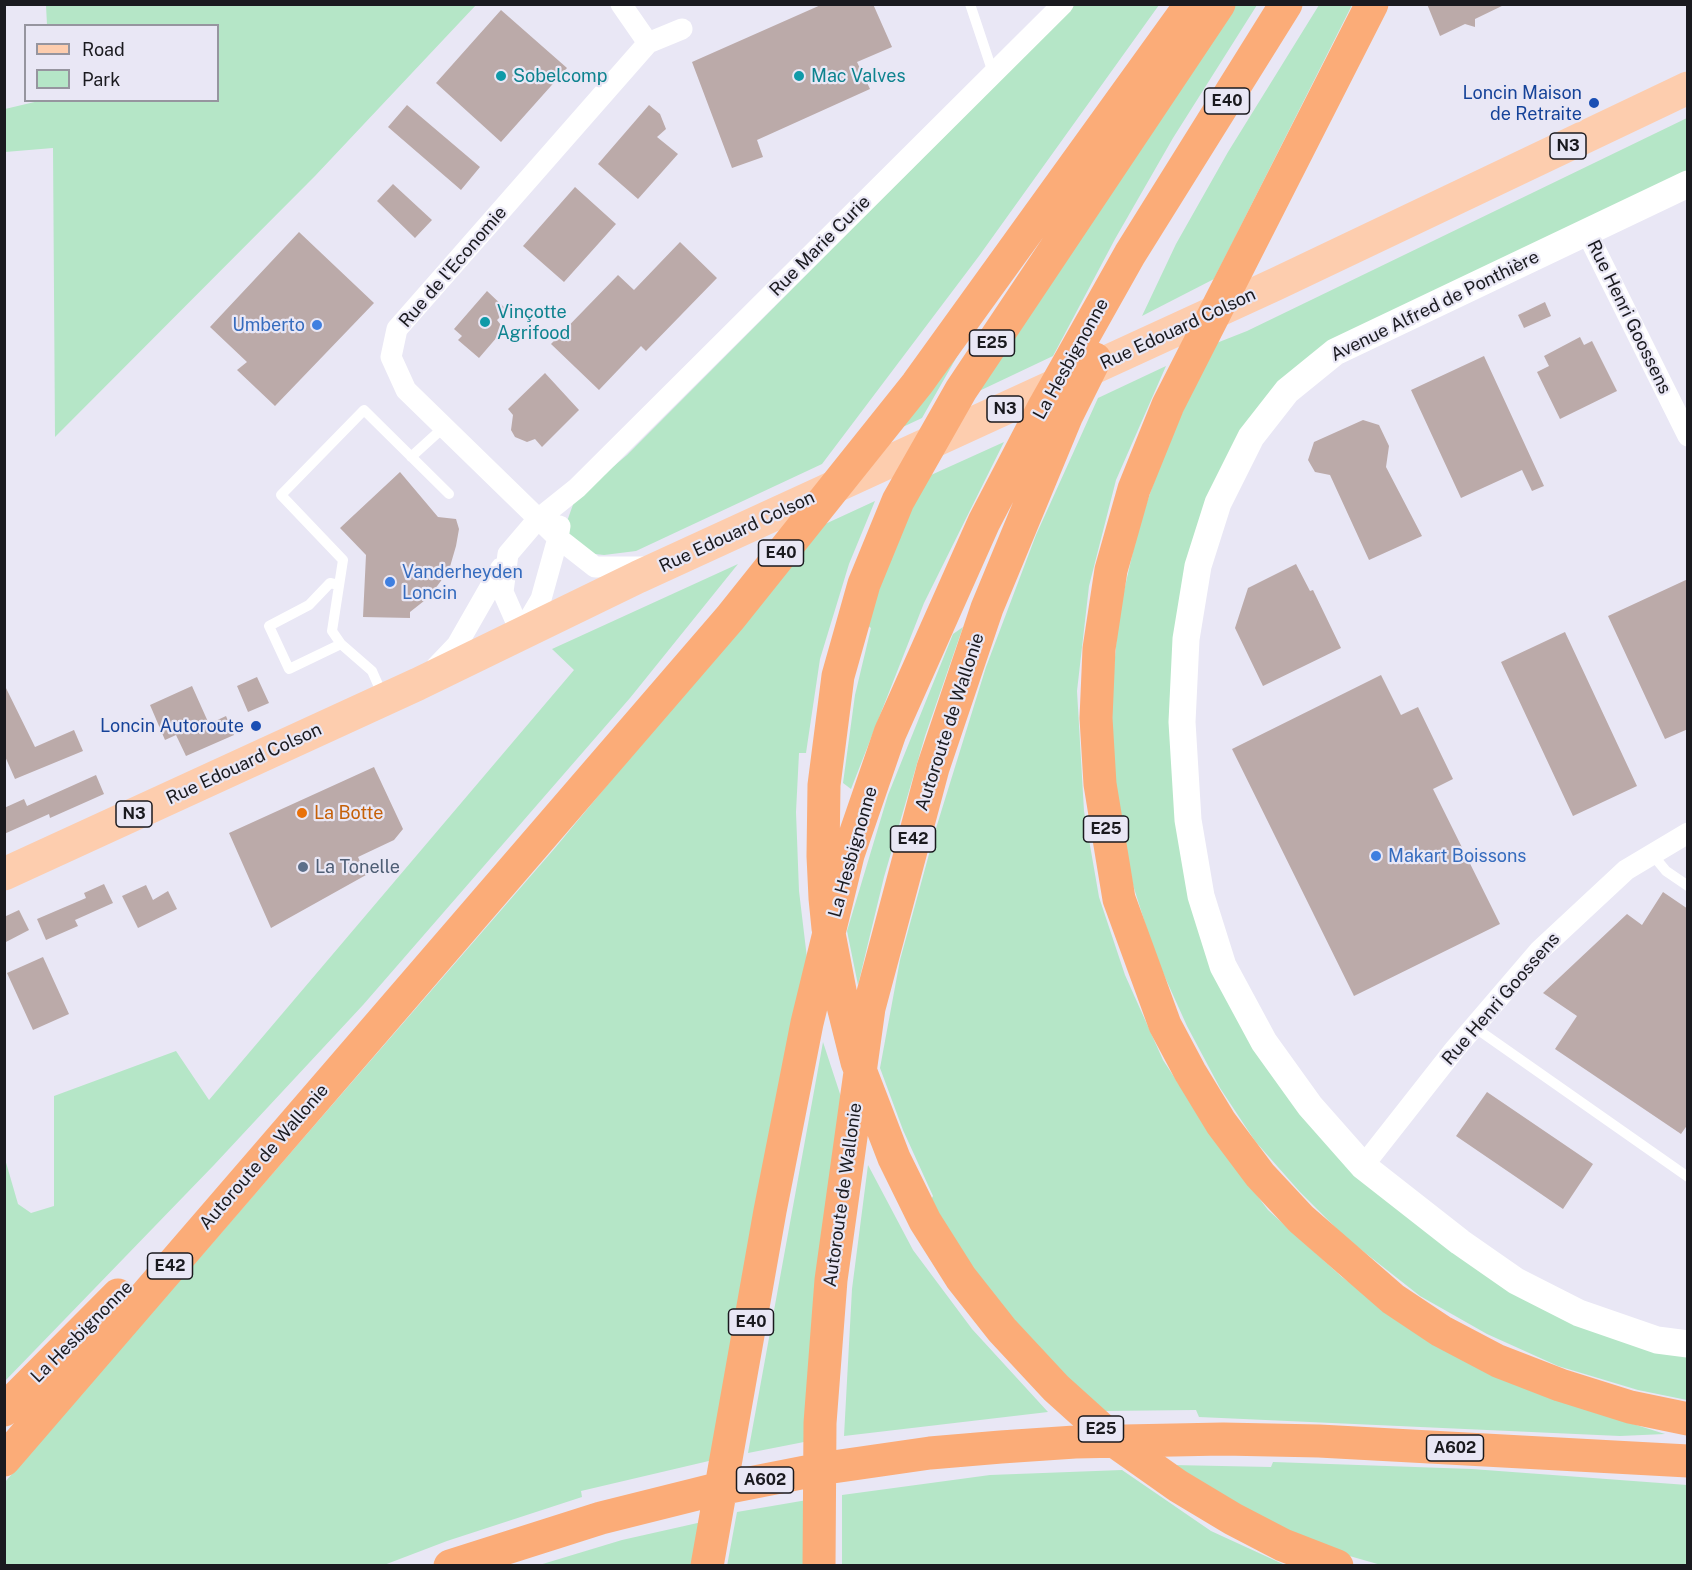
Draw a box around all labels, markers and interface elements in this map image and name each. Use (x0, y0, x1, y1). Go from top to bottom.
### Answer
legend (24, 24, 219, 102)
text: Road (82, 39, 125, 60)
place label: Sobelcomp (513, 65, 607, 87)
place label: Mac Valves (811, 65, 906, 87)
text: Park (82, 69, 120, 90)
marker: Sobelcomp (494, 69, 508, 83)
marker: Mac Valves (792, 69, 806, 83)
place label: Loncin Maison de Retraite (1462, 82, 1582, 124)
road number: E40 (1204, 88, 1250, 114)
marker: Loncin Maison de Retraite (1587, 96, 1601, 110)
road number: N3 (1550, 133, 1586, 159)
street label: Rue Marie Curie (765, 191, 875, 301)
street label: Rue de l'Economie (395, 202, 511, 332)
street label: Rue Henri Goossens (1582, 237, 1676, 397)
street label: Avenue Alfred de Ponthière (1327, 246, 1543, 366)
street label: Rue Edouard Colson (1097, 284, 1259, 374)
street label: La Hesbignonne (1029, 295, 1113, 423)
place label: Vinçotte Agrifood (497, 301, 570, 344)
place label: Umberto (232, 314, 305, 336)
marker: Vinçotte Agrifood (478, 315, 492, 329)
marker: Umberto (310, 318, 324, 332)
road number: E25 (970, 330, 1014, 356)
road number: N3 (987, 396, 1023, 422)
street label: Rue Edouard Colson (656, 487, 818, 577)
road number: E40 (758, 540, 804, 566)
place label: Vanderheyden Loncin (402, 561, 523, 604)
marker: Vanderheyden Loncin (383, 575, 397, 589)
street label: Autoroute de Wallonie (911, 630, 989, 814)
place label: Loncin Autoroute (100, 715, 244, 737)
street label: Rue Edouard Colson (163, 719, 325, 809)
marker: Loncin Autoroute (249, 719, 263, 733)
street label: La Hesbignonne (824, 784, 882, 920)
road number: N3 (116, 801, 152, 827)
place label: La Botte (314, 802, 383, 824)
marker: La Botte (295, 806, 309, 820)
road number: E25 (1084, 816, 1128, 842)
road number: E42 (890, 826, 936, 852)
place label: Makart Boissons (1388, 845, 1526, 867)
marker: Makart Boissons (1369, 849, 1383, 863)
place label: La Tonelle (315, 856, 400, 878)
marker: La Tonelle (296, 860, 310, 874)
street label: Rue Henri Goossens (1438, 928, 1564, 1070)
street label: Autoroute de Wallonie (195, 1080, 333, 1234)
street label: Autoroute de Wallonie (819, 1101, 867, 1289)
road number: E42 (148, 1253, 192, 1279)
street label: La Hesbignonne (27, 1277, 137, 1387)
road number: E40 (728, 1309, 774, 1335)
road number: E25 (1078, 1416, 1124, 1442)
road number: A602 (1426, 1435, 1484, 1461)
road number: A602 (736, 1467, 794, 1493)

